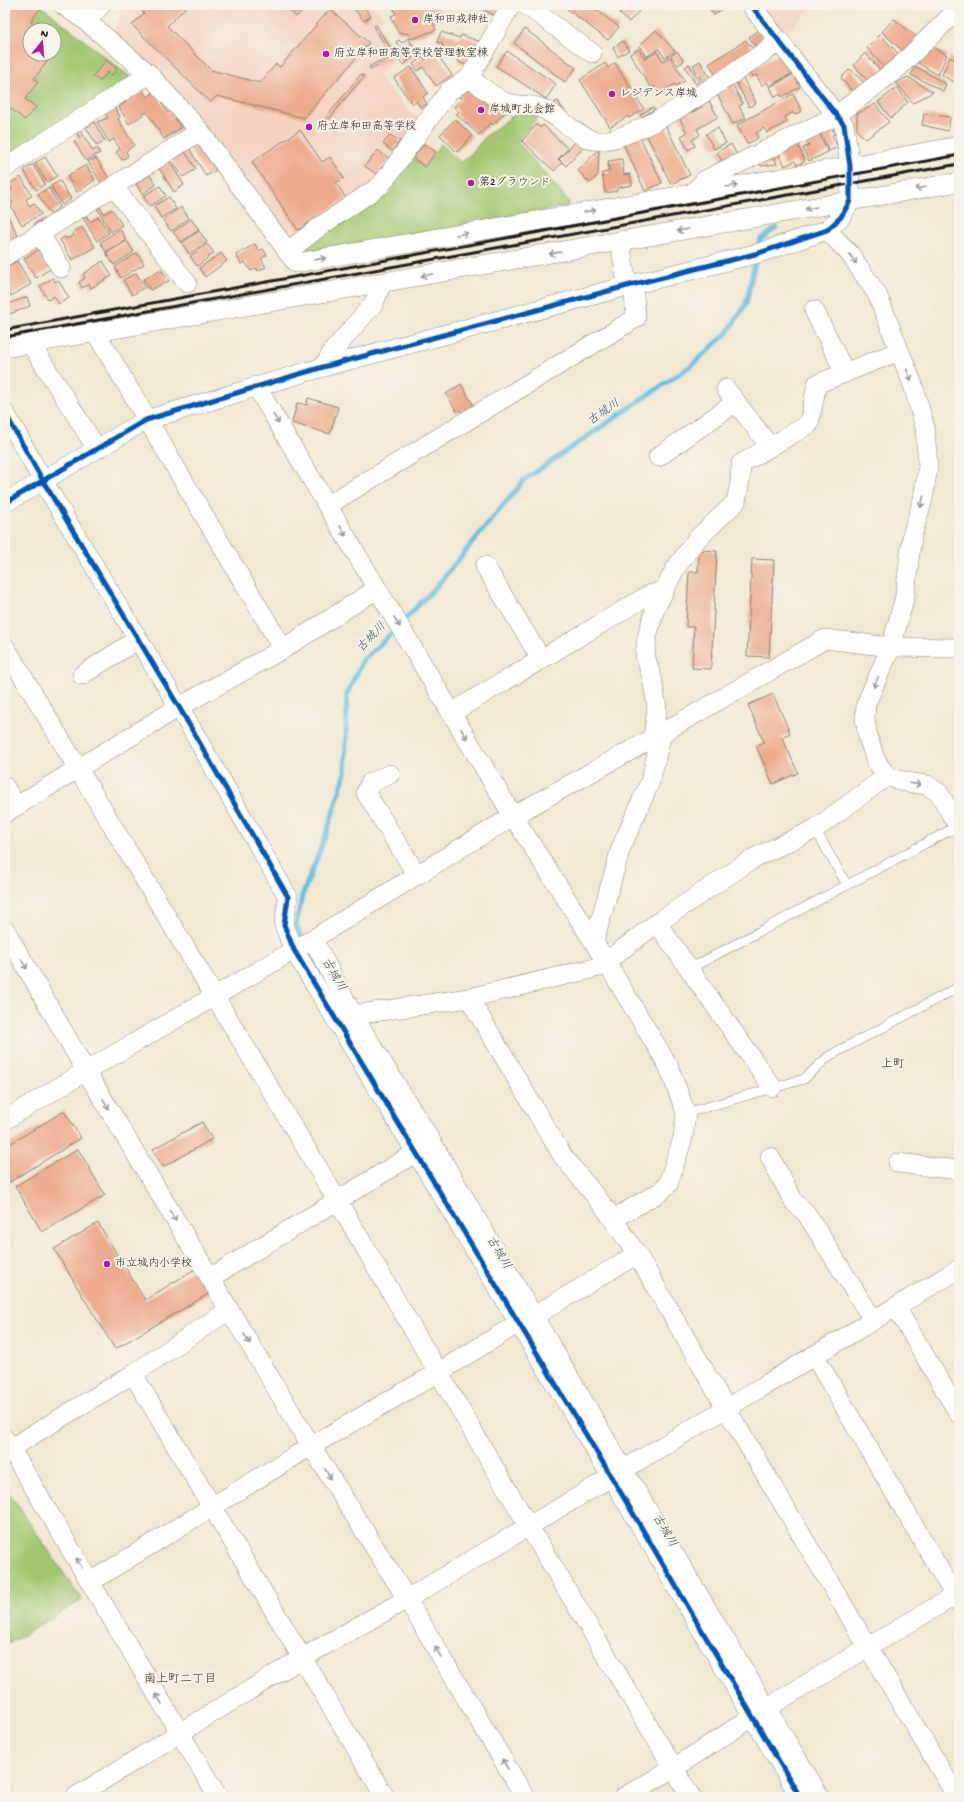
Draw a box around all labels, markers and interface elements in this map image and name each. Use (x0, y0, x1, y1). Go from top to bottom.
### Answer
place label: 岸和田戎神社 (423, 13, 489, 26)
marker: 岸和田戎神社 (410, 15, 420, 25)
north arrow (22, 22, 62, 62)
text: N (39, 28, 50, 41)
place label: 府立岸和田高等学校管理教室棟 (334, 47, 488, 60)
marker: 府立岸和田高等学校管理教室棟 (321, 49, 331, 59)
place label: レジデンス岸城 (620, 87, 697, 100)
marker: レジデンス岸城 (607, 89, 617, 99)
place label: 岸城町北会館 (489, 103, 555, 116)
marker: 岸城町北会館 (476, 105, 486, 115)
place label: 府立岸和田高等学校 (317, 120, 416, 133)
marker: 府立岸和田高等学校 (304, 122, 314, 132)
place label: 第2グラウンド (479, 176, 550, 189)
marker: 第2グラウンド (466, 178, 476, 188)
one-way arrow (725, 182, 738, 190)
one-way arrow (914, 185, 927, 193)
one-way arrow (805, 204, 818, 212)
one-way arrow (583, 207, 596, 215)
one-way arrow (677, 226, 690, 234)
one-way arrow (455, 229, 468, 237)
one-way arrow (549, 249, 562, 257)
one-way arrow (849, 253, 857, 264)
one-way arrow (314, 255, 327, 263)
one-way arrow (421, 272, 434, 280)
one-way arrow (905, 369, 913, 381)
water label: 古城川 (585, 396, 623, 429)
one-way arrow (272, 413, 280, 424)
one-way arrow (918, 496, 925, 509)
one-way arrow (340, 525, 348, 537)
one-way arrow (393, 616, 401, 627)
water label: 古城川 (354, 619, 390, 656)
one-way arrow (872, 676, 879, 688)
one-way arrow (460, 728, 468, 739)
one-way arrow (908, 780, 921, 787)
water label: 古城川 (318, 955, 349, 994)
one-way arrow (21, 958, 29, 970)
district label: 上町 (881, 1057, 905, 1072)
one-way arrow (102, 1098, 110, 1110)
one-way arrow (169, 1210, 177, 1222)
water label: 古城川 (483, 1233, 514, 1272)
place label: 市立城内小学校 (115, 1257, 192, 1270)
marker: 市立城内小学校 (102, 1259, 112, 1269)
one-way arrow (243, 1333, 251, 1345)
one-way arrow (325, 1468, 333, 1480)
water label: 古城川 (649, 1511, 680, 1550)
one-way arrow (74, 1557, 82, 1569)
one-way arrow (434, 1646, 442, 1658)
district label: 南上町二丁目 (144, 1672, 216, 1687)
one-way arrow (155, 1693, 163, 1705)
one-way arrow (501, 1758, 509, 1770)

